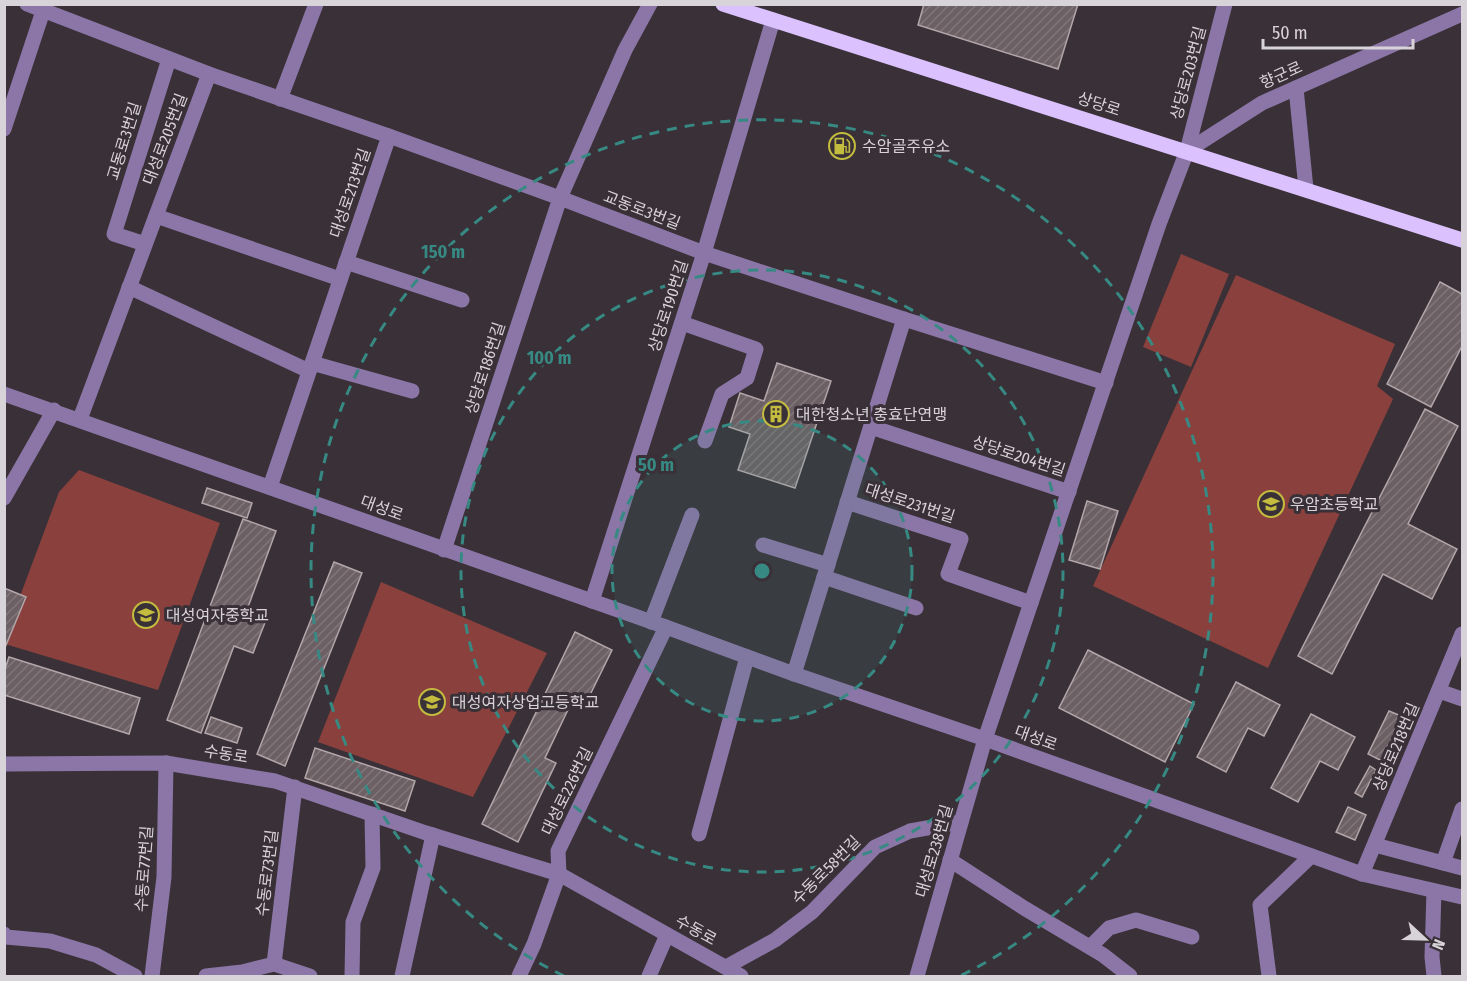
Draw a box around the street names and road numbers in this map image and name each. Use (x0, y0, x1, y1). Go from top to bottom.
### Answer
street label: 상당로203번길 (1166, 24, 1210, 122)
street label: 향군로 (1257, 57, 1305, 93)
street label: 상당로 (1075, 88, 1123, 120)
street label: 대성로205번길 (139, 91, 191, 187)
street label: 교동로3번길 (103, 100, 145, 182)
street label: 대성로213번길 (326, 146, 374, 240)
street label: 교동로3번길 (601, 187, 683, 233)
street label: 상당로190번길 (644, 257, 692, 355)
street label: 상당로186번길 (461, 320, 509, 416)
street label: 상당로204번길 (970, 432, 1068, 480)
street label: 대성로231번길 (863, 479, 957, 527)
street label: 대성로 (358, 492, 406, 525)
street label: 상당로218번길 (1369, 700, 1423, 794)
street label: 대성로 (1012, 722, 1060, 755)
street label: 수동로 (203, 741, 250, 767)
street label: 대성로226번길 (537, 744, 597, 838)
street label: 대성로238번길 (912, 802, 956, 900)
street label: 수동로77번길 (132, 825, 156, 913)
street label: 수동로73번길 (252, 829, 282, 917)
street label: 수동로58번길 (788, 832, 864, 908)
street label: 수동로 (672, 911, 720, 949)

